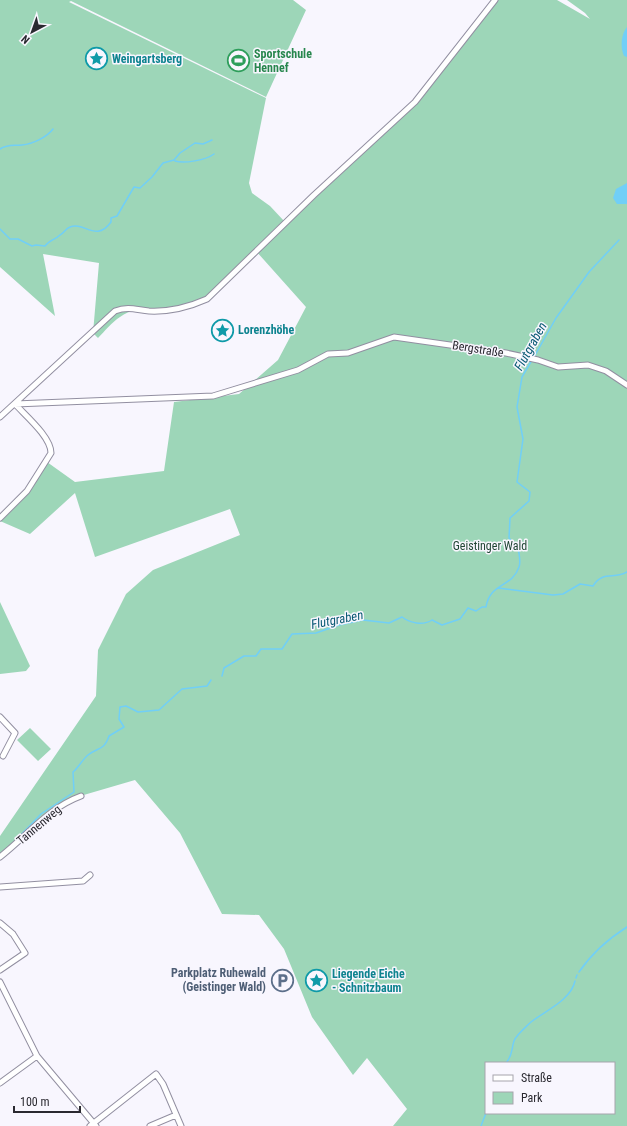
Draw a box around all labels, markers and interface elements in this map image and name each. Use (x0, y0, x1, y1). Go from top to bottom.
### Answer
north arrow (12, 12, 52, 52)
text: N (19, 32, 33, 46)
place icon: Weingartsberg (83, 46, 109, 72)
place label: Sportschule Hennef (254, 47, 312, 75)
sports icon: Sportschule Hennef (225, 48, 251, 74)
place label: Weingartsberg (112, 52, 182, 66)
place icon: Lorenzhöhe (209, 317, 235, 343)
water label: Flutgraben (511, 319, 550, 373)
place label: Lorenzhöhe (238, 323, 294, 337)
street label: Bergstraße (451, 338, 505, 360)
park label: Geistinger Wald (453, 539, 527, 553)
water label: Flutgraben (310, 607, 364, 632)
street label: Tannenweg (14, 802, 64, 848)
place label: Parkplatz Ruhewald (Geistinger Wald) (171, 966, 266, 994)
parking icon: Parkplatz Ruhewald (Geistinger Wald) (269, 967, 295, 993)
place label: Liegende Eiche - Schnitzbaum (332, 967, 405, 995)
place icon: Liegende Eiche - Schnitzbaum (304, 968, 330, 994)
legend (485, 1062, 615, 1114)
text: Straße (521, 1071, 552, 1085)
scale bar (14, 1088, 80, 1114)
text: Park (521, 1091, 543, 1105)
text: 100 m (20, 1095, 50, 1109)

